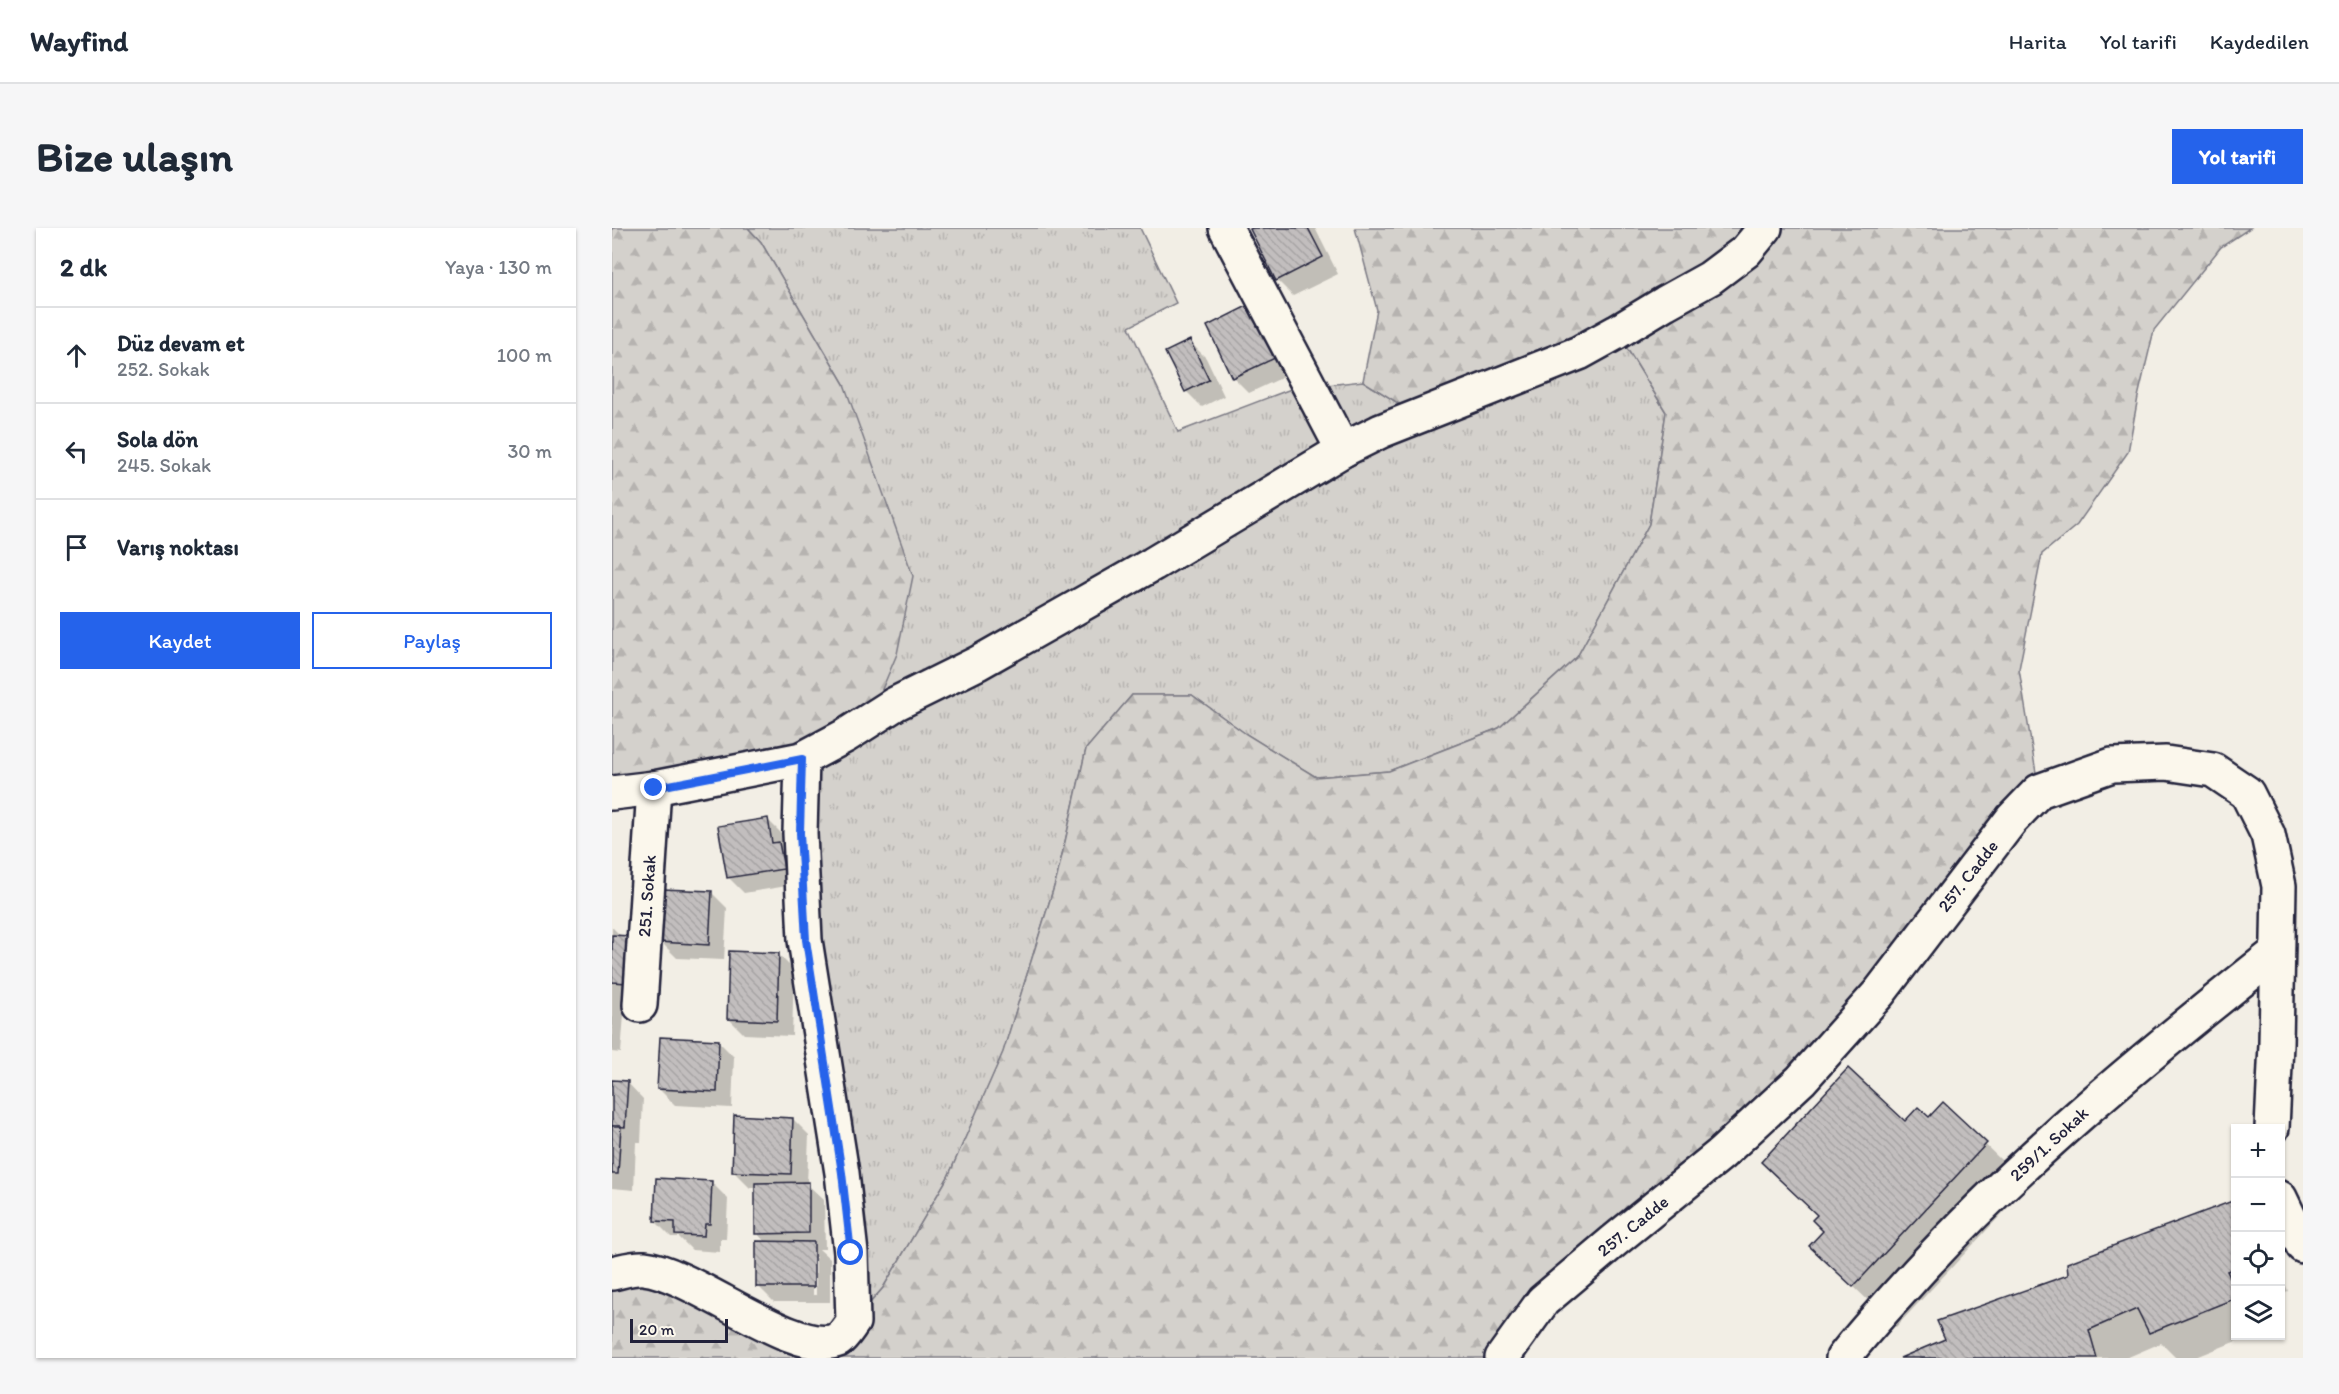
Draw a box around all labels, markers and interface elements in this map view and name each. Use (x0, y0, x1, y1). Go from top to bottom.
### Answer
text: Wayfind (30, 24, 128, 58)
text: Harita (2009, 29, 2067, 54)
text: Yol tarifi (2100, 29, 2177, 54)
text: Kaydedilen (2210, 29, 2309, 54)
button: Yol tarifi (2172, 129, 2303, 184)
text: Bize ulaşın (36, 131, 233, 182)
text: 2 dk (60, 251, 107, 283)
text: Yaya · 130 m (445, 255, 552, 279)
text: Düz devam et (117, 330, 244, 357)
icon: ahead (60, 339, 93, 372)
text: 100 m (497, 343, 552, 367)
text: 252. Sokak (117, 357, 210, 381)
text: Sola dön (117, 426, 198, 453)
icon: left (60, 435, 93, 468)
text: 30 m (507, 439, 552, 463)
text: 245. Sokak (117, 453, 211, 477)
icon: arrive (60, 531, 93, 564)
text: Varış noktası (117, 534, 239, 561)
button: Kaydet (60, 612, 300, 669)
button: Paylaş (312, 612, 552, 669)
route end (640, 774, 666, 800)
street label: 257. Cadde (1933, 836, 2003, 916)
street label: 251. Sokak (633, 854, 661, 938)
street label: 259/1. Sokak (2005, 1102, 2093, 1186)
map controls (2231, 1124, 2285, 1340)
button: + (2231, 1124, 2285, 1178)
button: − (2231, 1178, 2285, 1232)
street label: 257. Cadde (1593, 1191, 1673, 1261)
button: locate (2231, 1232, 2285, 1286)
route start (837, 1239, 863, 1265)
button: layers (2231, 1286, 2285, 1340)
scale bar (630, 1316, 728, 1344)
text: 20 m (639, 1320, 674, 1339)

